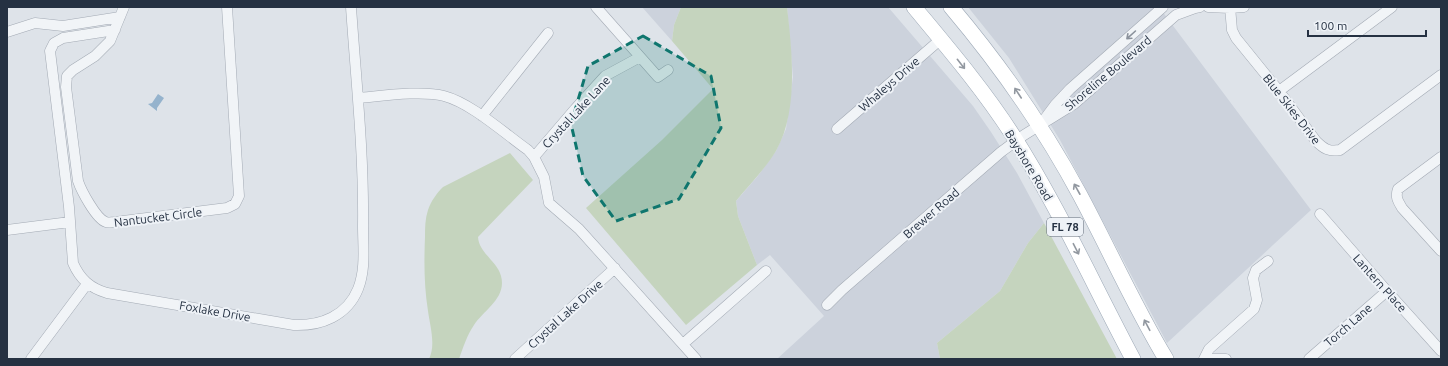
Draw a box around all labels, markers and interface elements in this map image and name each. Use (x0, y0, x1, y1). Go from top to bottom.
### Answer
scale bar (1308, 12, 1426, 38)
text: 100 m (1314, 19, 1347, 32)
one-way arrow (1126, 31, 1136, 40)
street label: Shoreline Boulevard (1062, 33, 1154, 113)
street label: Whaleys Drive (856, 54, 922, 114)
one-way arrow (956, 58, 965, 69)
street label: Blue Skies Drive (1261, 71, 1323, 147)
street label: Crystal Lake Lane (539, 73, 613, 151)
one-way arrow (1014, 88, 1022, 99)
street label: Bayshore Road (1003, 127, 1055, 203)
one-way arrow (1072, 183, 1080, 195)
street label: Brewer Road (900, 185, 962, 241)
street label: Nantucket Circle (113, 205, 203, 229)
road number: FL 78 (1047, 218, 1083, 236)
one-way arrow (1073, 242, 1080, 254)
street label: Lantern Place (1351, 251, 1409, 315)
street label: Crystal Lake Drive (525, 277, 605, 351)
street label: Foxlake Drive (178, 298, 252, 324)
street label: Torch Lane (1322, 301, 1374, 349)
one-way arrow (1142, 319, 1150, 331)

